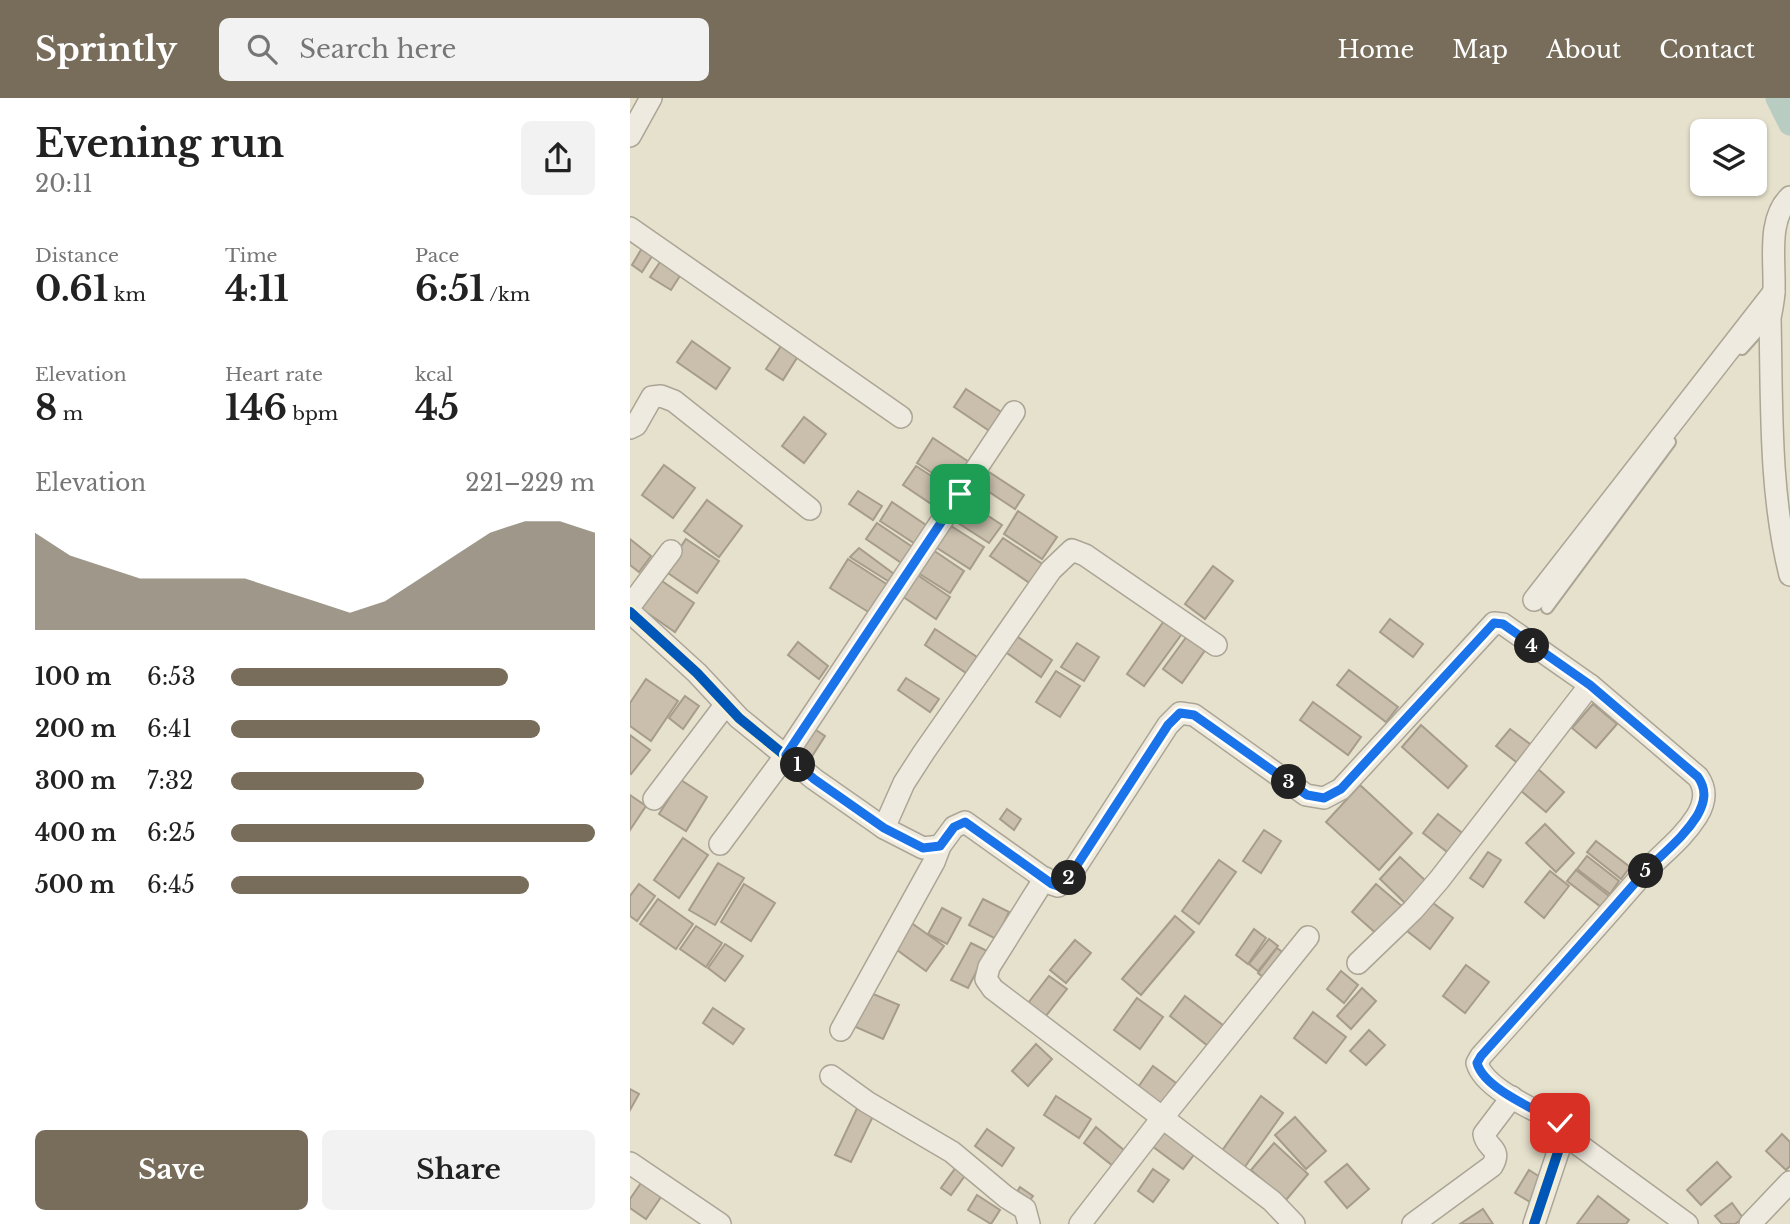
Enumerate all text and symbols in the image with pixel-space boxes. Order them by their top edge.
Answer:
search box [219,18,709,81]
text: Sprintly [35,29,177,70]
icon: search [243,30,281,68]
text: Search here [299,33,456,65]
text: Home [1338,35,1414,64]
text: Map [1452,35,1508,64]
text: About [1546,35,1621,64]
text: Contact [1659,35,1755,64]
map controls [1690,119,1767,196]
button: layers [1690,119,1767,196]
text: Evening run [35,120,284,167]
button: share [521,121,595,195]
text: 20:11 [35,170,93,198]
text: Distance [35,244,119,267]
text: Time [225,244,277,267]
text: Pace [415,244,459,267]
text: 0.61 [35,267,108,310]
text: 4:11 [225,267,289,310]
text: 6:51 [415,267,485,310]
text: km [108,283,146,306]
text: /km [485,283,530,306]
text: Elevation [35,363,127,386]
text: Heart rate [225,363,323,386]
text: kcal [415,363,453,386]
text: 8 [35,386,57,429]
text: 146 [225,386,287,429]
text: 45 [415,386,459,429]
text: m [57,402,83,425]
text: bpm [287,402,338,425]
pin [930,464,990,524]
text: Elevation [35,469,146,497]
text: 221–229 m [465,469,595,497]
icon: arrive [941,475,979,513]
pin: 4 [1514,628,1550,664]
text: 4 [1525,634,1538,657]
text: 100 m [35,663,111,691]
text: 6:53 [147,663,196,691]
text: 200 m [35,715,116,743]
text: 6:41 [147,715,192,743]
pin: 1 [780,748,816,782]
text: 1 [793,753,802,776]
pin: 3 [1272,764,1306,800]
text: 300 m [35,767,116,795]
text: 7:32 [147,767,193,795]
text: 3 [1282,770,1295,793]
text: 400 m [35,819,117,847]
text: 6:25 [147,819,196,847]
pin: 5 [1628,854,1664,888]
text: 5 [1640,859,1651,882]
pin: 2 [1052,860,1087,896]
text: 2 [1062,866,1075,889]
text: 500 m [35,871,115,899]
text: 6:45 [147,871,195,899]
pin [1530,1093,1590,1153]
icon: check [1541,1104,1579,1142]
button: Save [35,1130,308,1210]
button: Share [322,1130,595,1210]

